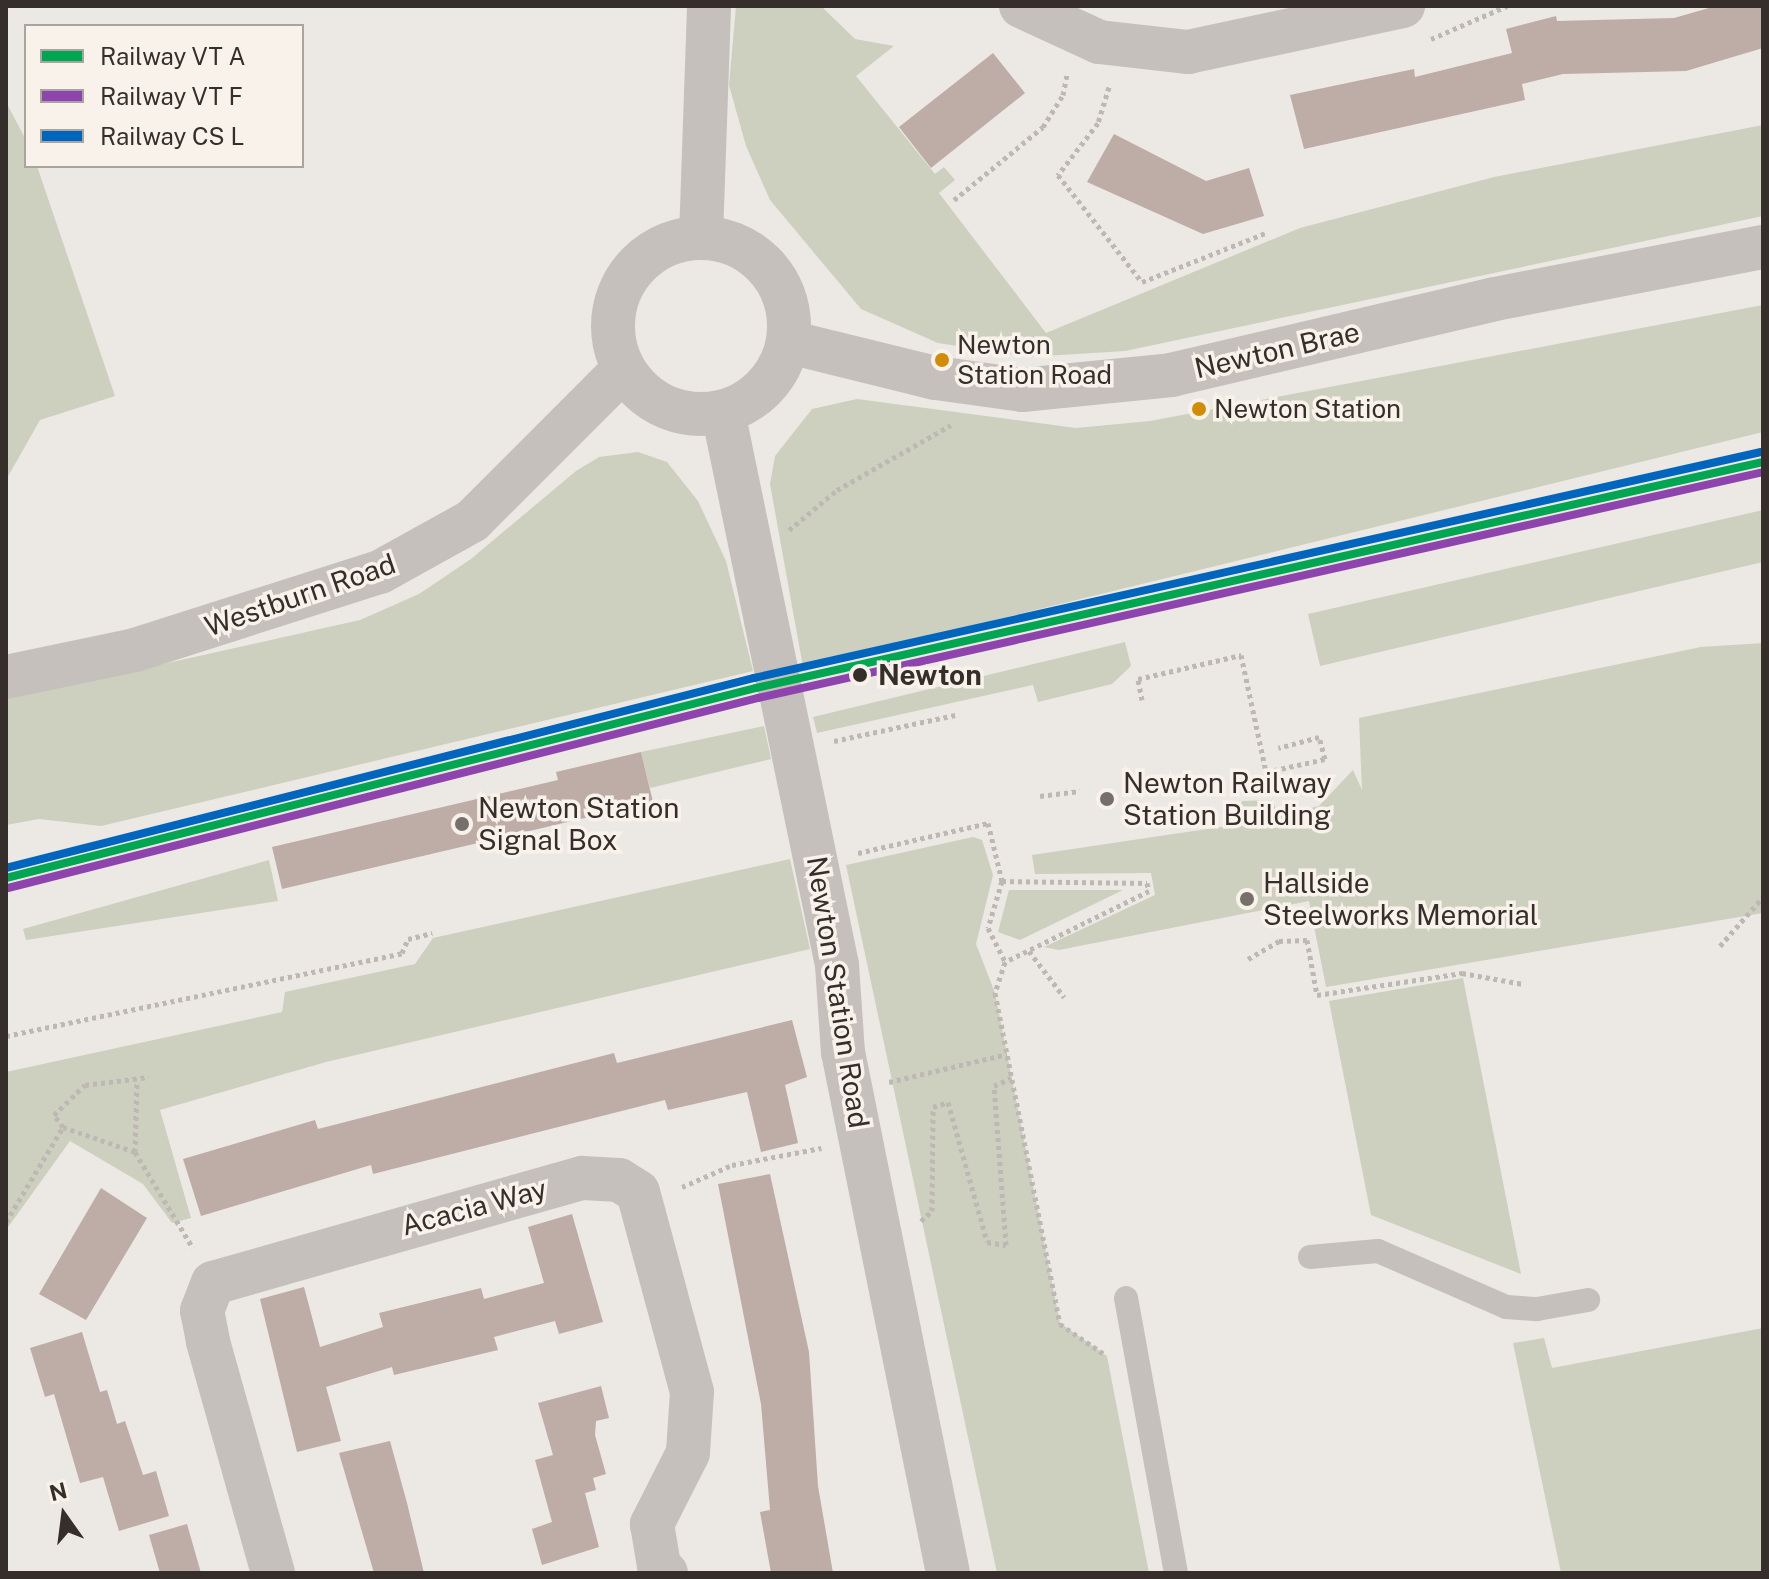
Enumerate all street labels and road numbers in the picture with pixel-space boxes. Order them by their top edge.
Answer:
street label: Newton Brae [1191,315,1363,385]
street label: Westburn Road [200,547,400,643]
street label: Newton Station Road [800,854,876,1130]
street label: Acacia Way [397,1171,551,1243]

